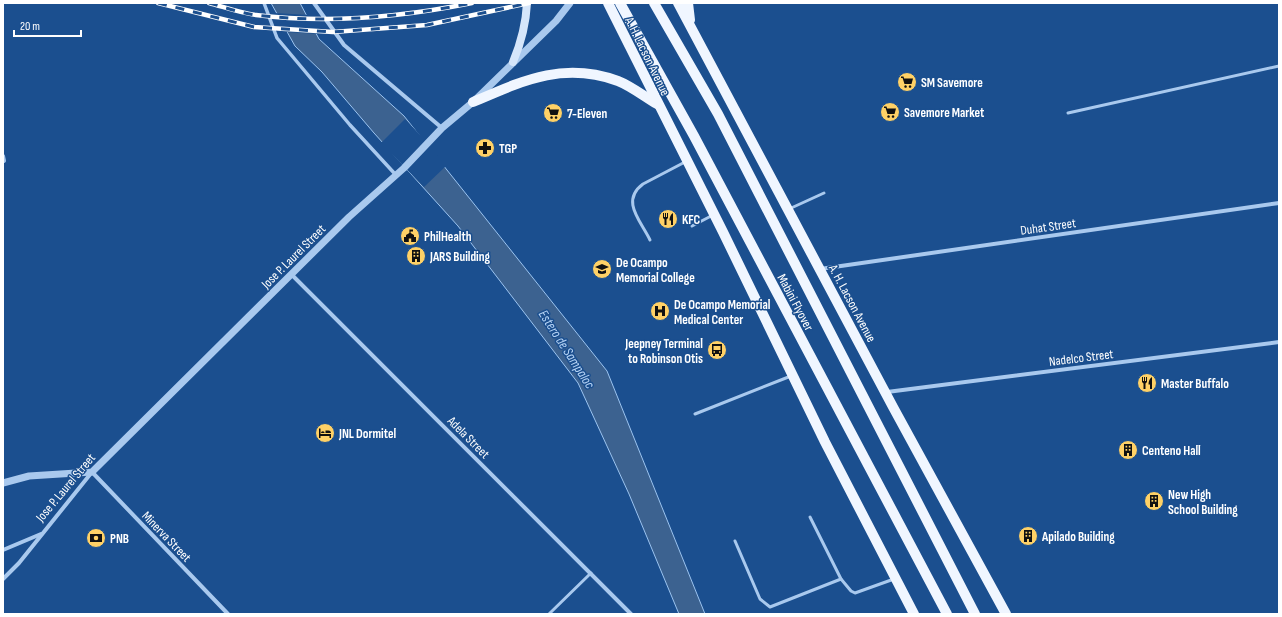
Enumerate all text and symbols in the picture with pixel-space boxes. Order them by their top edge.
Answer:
scale bar [14,12,81,38]
street label: A. H. Lacson Avenue [621,13,673,99]
text: 20 m [20,19,40,34]
supermarket icon: SM Savemore [896,71,918,93]
place label: SM Savemore [921,75,983,91]
supermarket icon: Savemore Market [879,101,901,123]
supermarket icon: 7-Eleven [542,102,564,124]
place label: Savemore Market [904,105,985,121]
place label: 7-Eleven [567,106,608,122]
pharmacy icon: TGP [474,137,496,159]
place label: TGP [499,141,517,157]
restaurant icon: KFC [657,208,679,230]
place label: KFC [682,212,701,228]
street label: Duhat Street [1019,215,1077,239]
street label: Jose P. Laurel Street [258,221,329,293]
public building icon: PhilHealth [399,225,421,247]
place label: PhilHealth [424,229,472,245]
building icon: JARS Building [405,245,427,267]
place label: JARS Building [429,249,491,265]
place label: De Ocampo Memorial College [616,255,695,286]
school or university icon: De Ocampo Memorial College [591,258,613,280]
street label: A. H. Lacson Avenue [824,261,879,345]
street label: Mabini Flyover [773,271,817,334]
place label: De Ocampo Memorial Medical Center [674,297,771,328]
hospital icon: De Ocampo Memorial Medical Center [649,300,671,322]
water label: Estero de Sampaloc [535,307,599,392]
place label: Jeepney Terminal to Robinson Otis [624,336,703,367]
bus stop icon: Jeepney Terminal to Robinson Otis [706,339,728,361]
street label: Nadelco Street [1048,346,1114,370]
restaurant icon: Master Buffalo [1136,372,1158,394]
place label: Master Buffalo [1161,376,1229,392]
street label: Adela Street [443,413,493,462]
hotel icon: JNL Dormitel [314,422,336,444]
place label: JNL Dormitel [338,426,396,442]
building icon: Centeno Hall [1117,439,1139,461]
place label: Centeno Hall [1142,443,1201,459]
street label: Jose P. Laurel Street [32,450,99,526]
place label: New High School Building [1168,487,1238,518]
building icon: New High School Building [1143,490,1165,512]
street label: Minerva Street [138,508,194,565]
building icon: Apilado Building [1017,525,1039,547]
bank icon: PNB [85,527,107,549]
place label: Apilado Building [1041,529,1115,545]
place label: PNB [110,531,129,547]

